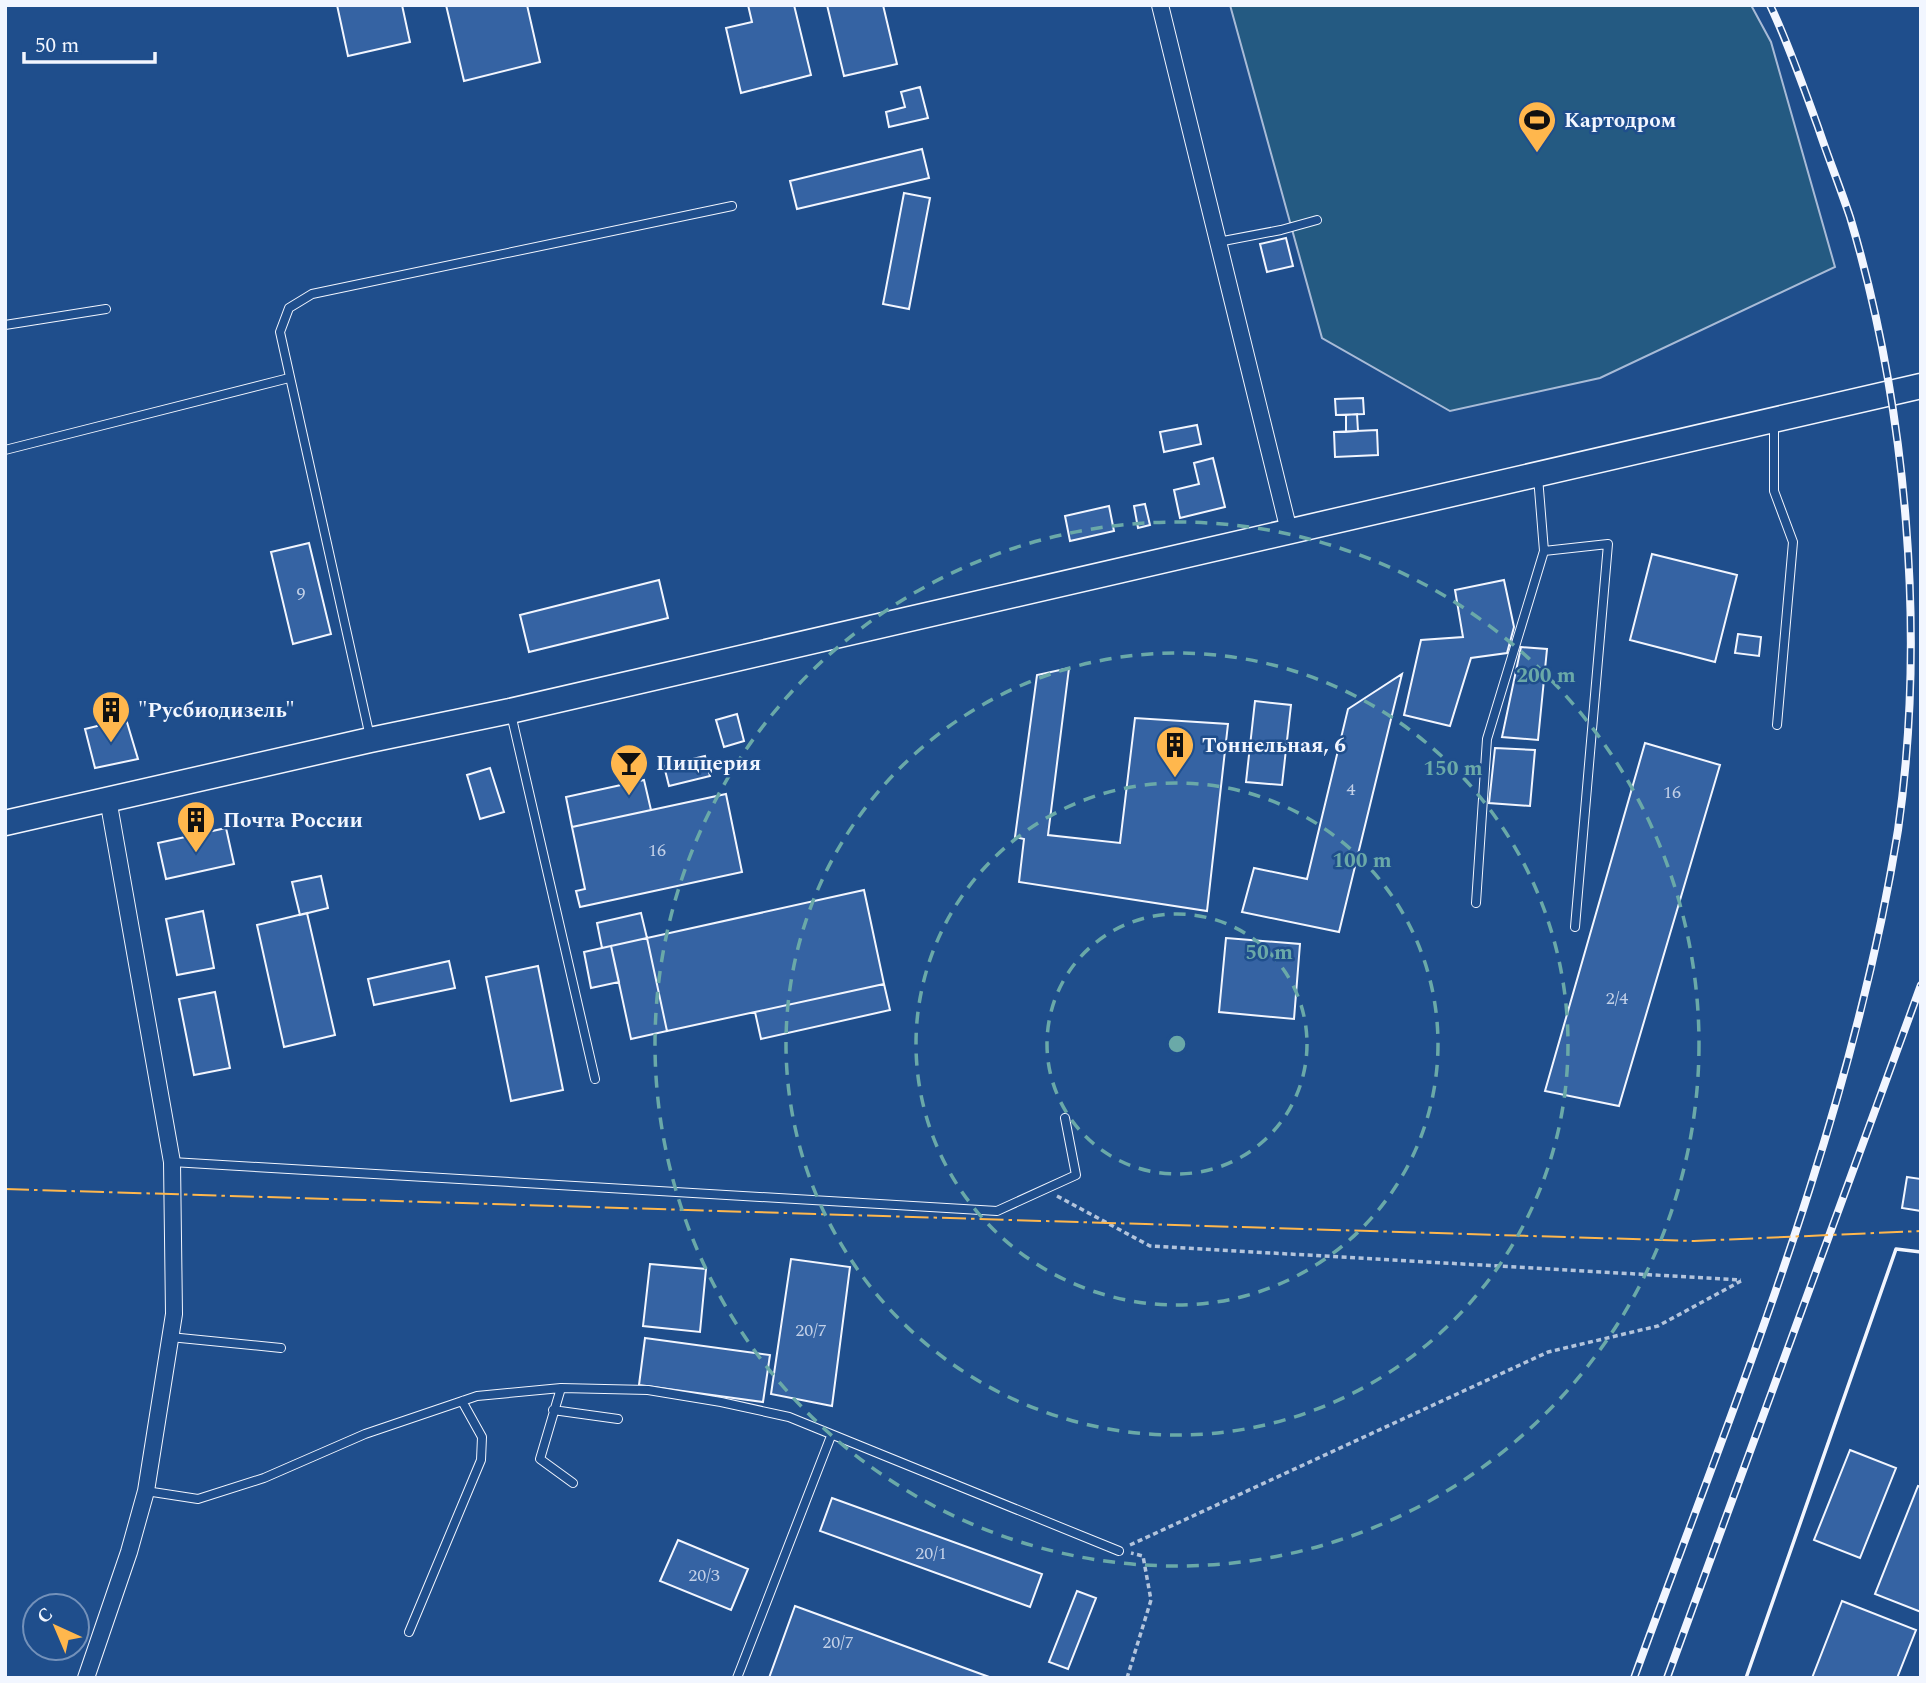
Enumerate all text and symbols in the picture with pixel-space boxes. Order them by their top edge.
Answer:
scale bar [24,21,156,65]
text: 50 m [35,30,79,62]
sports icon: Картодром [1516,99,1558,154]
place label: Картодром [1564,105,1677,137]
house number: 9 [297,580,306,607]
text: 200 m [1516,660,1576,692]
building icon: "Русбиодизель" [90,689,132,744]
place label: "Русбиодизель" [138,695,295,727]
building icon: Тоннельная, 6 [1154,724,1196,779]
place label: Тоннельная, 6 [1202,730,1346,762]
bar icon: Пиццерия [608,742,650,797]
place label: Пиццерия [656,748,761,780]
text: 150 m [1423,753,1483,785]
house number: 4 [1347,776,1356,803]
house number: 16 [1663,779,1681,806]
building icon: Почта России [175,799,217,854]
place label: Почта России [223,805,363,837]
house number: 16 [648,837,666,864]
text: 100 m [1332,845,1392,877]
text: 50 m [1245,937,1293,969]
house number: 2/4 [1606,985,1628,1012]
centre of rings [1165,1032,1189,1056]
house number: 20/7 [795,1317,827,1344]
house number: 20/1 [915,1540,947,1567]
house number: 20/3 [688,1562,720,1589]
north arrow [21,1592,91,1662]
text: С [30,1601,60,1631]
house number: 20/7 [822,1629,854,1656]

